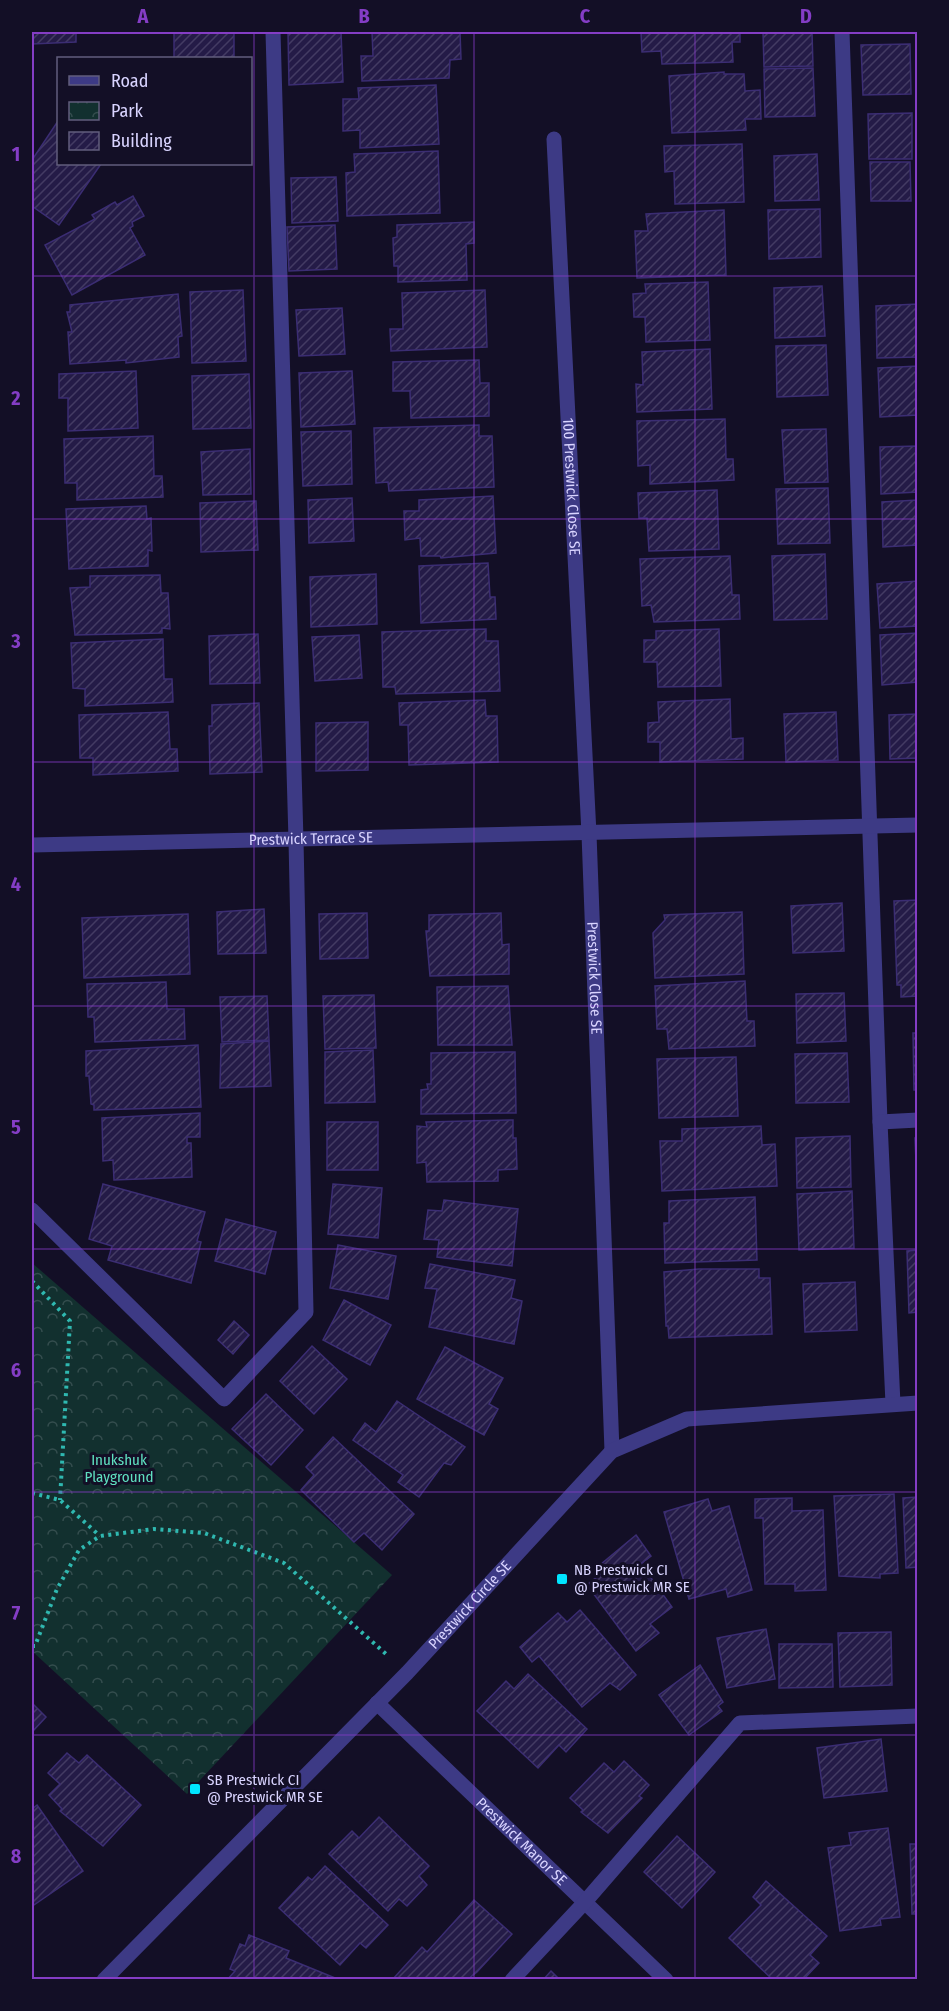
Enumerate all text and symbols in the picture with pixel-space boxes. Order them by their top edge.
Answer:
text: A [137,4,150,28]
text: B [358,4,370,28]
text: C [580,4,591,28]
text: D [800,4,812,28]
legend [57,57,252,165]
text: Road [111,70,148,92]
text: Park [111,100,144,122]
text: Building [111,130,172,152]
text: 1 [12,142,20,166]
text: 2 [10,386,21,410]
street label: 100 Prestwick Close SE [559,417,584,556]
text: 3 [10,629,21,653]
street label: Prestwick Terrace SE [249,828,373,849]
text: 4 [11,872,21,896]
street label: Prestwick Close SE [583,921,605,1035]
text: 5 [11,1115,21,1139]
text: 6 [11,1358,21,1382]
park label: Inukshuk Playground [85,1451,153,1486]
street label: Prestwick Circle SE [425,1557,515,1653]
place label: NB Prestwick CI @ Prestwick MR SE [574,1561,690,1596]
marker: NB Prestwick CI @ Prestwick MR SE [555,1572,569,1586]
text: 7 [12,1601,21,1625]
place label: SB Prestwick CI @ Prestwick MR SE [207,1771,323,1806]
marker: SB Prestwick CI @ Prestwick MR SE [188,1782,202,1796]
street label: Prestwick Manor SE [472,1794,570,1889]
text: 8 [11,1844,22,1868]

